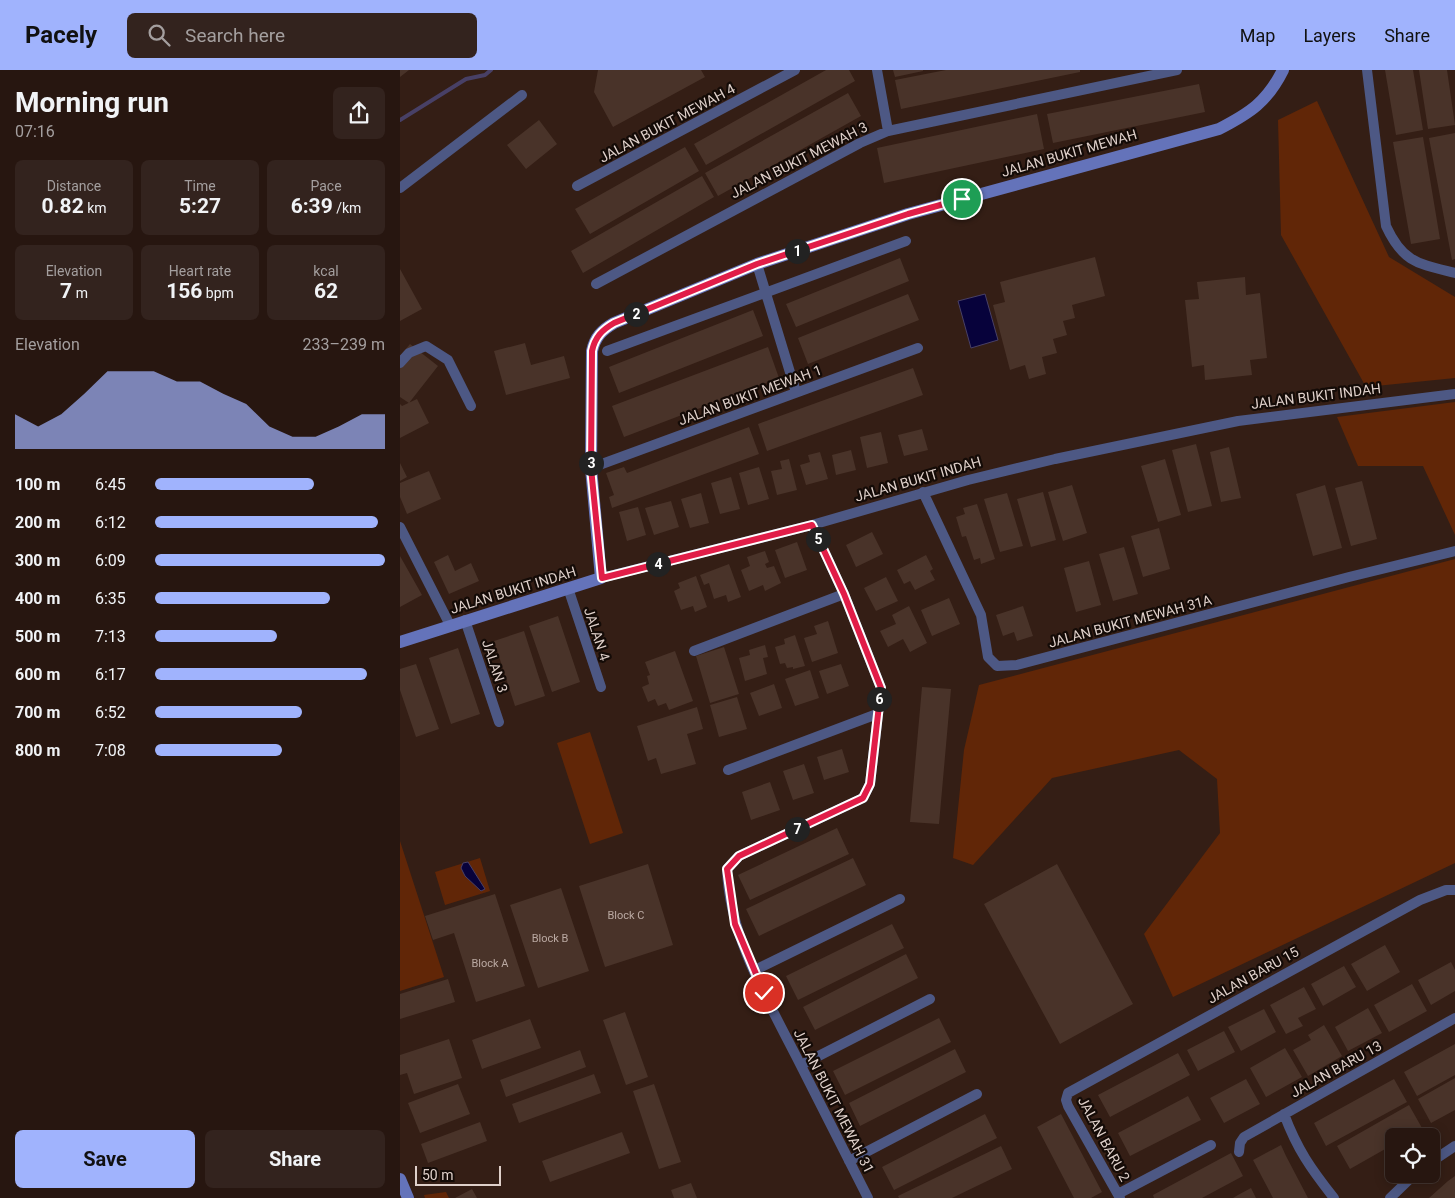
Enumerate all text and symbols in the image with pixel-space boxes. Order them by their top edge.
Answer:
search box [127,13,477,58]
text: Pacely [25,21,97,49]
icon: search [145,21,173,49]
text: Search here [185,24,285,47]
text: Map [1240,25,1275,46]
text: Layers [1303,25,1356,46]
text: Share [1384,25,1430,46]
street label: JALAN BUKIT MEWAH 4 [596,80,738,166]
text: Morning run [15,86,169,119]
button: share [333,87,385,139]
street label: JALAN BUKIT MEWAH 3 [728,118,870,202]
text: 07:16 [15,122,55,141]
street label: JALAN BUKIT MEWAH [999,126,1139,180]
text: Distance [47,178,101,194]
text: Time [184,178,216,194]
text: Pace [310,178,342,194]
pin [941,178,983,220]
icon: arrive [948,185,976,213]
text: 0.82 [41,194,84,218]
text: 5:27 [179,194,221,218]
text: 6:39 [291,194,333,218]
text: km [84,200,107,216]
text: /km [333,200,361,216]
pin: 1 [784,238,810,264]
text: 1 [793,243,802,259]
text: Elevation [46,263,102,279]
text: Heart rate [169,263,231,279]
text: kcal [313,263,339,279]
text: 7 [60,279,72,303]
text: 156 [166,279,202,303]
text: 62 [314,279,338,303]
text: m [72,285,88,301]
text: bpm [202,285,234,301]
pin: 2 [624,302,648,326]
text: 2 [632,306,641,322]
text: Elevation [15,335,80,354]
text: 233–239 m [303,335,385,354]
street label: JALAN BUKIT MEWAH 1 [676,362,824,428]
street label: JALAN BUKIT INDAH [1250,380,1382,412]
pin: 3 [578,450,604,476]
street label: JALAN BUKIT INDAH [853,453,983,505]
text: 3 [587,455,596,471]
text: 100 m [15,475,60,494]
text: 6:45 [95,475,126,494]
text: 200 m [15,513,60,532]
text: 6:12 [95,513,126,532]
pin: 5 [806,526,830,552]
text: 5 [814,531,823,547]
text: 300 m [15,551,60,570]
text: 6:09 [95,551,126,570]
pin: 4 [646,552,670,576]
text: 4 [654,556,663,572]
street label: JALAN BUKIT INDAH [448,563,578,617]
text: 400 m [15,589,60,608]
text: 6:35 [95,589,126,608]
street label: JALAN BUKIT MEWAH 31A [1047,591,1213,651]
street label: JALAN 4 [581,605,613,663]
text: 500 m [15,627,60,646]
text: 7:13 [95,627,126,646]
street label: JALAN 3 [479,637,511,695]
text: 600 m [15,665,60,684]
text: 6:17 [95,665,126,684]
pin: 6 [866,686,892,712]
text: 6 [875,691,884,707]
text: 700 m [15,703,60,722]
text: 6:52 [95,703,126,722]
text: 800 m [15,741,60,760]
text: 7:08 [95,741,126,760]
pin: 7 [784,816,810,842]
text: 7 [793,821,802,837]
house number: Block C [607,909,645,922]
house number: Block B [532,932,569,945]
street label: JALAN BARU 15 [1205,943,1301,1007]
house number: Block A [471,957,509,970]
pin [743,972,785,1014]
icon: check [750,979,778,1007]
street label: JALAN BUKIT MEWAH 31 [791,1026,877,1176]
street label: JALAN BARU 13 [1288,1037,1384,1101]
street label: JALAN BARU 2 [1075,1094,1133,1184]
map controls [1385,1128,1440,1183]
button: locate [1385,1128,1440,1183]
button: Save [15,1130,195,1188]
button: Share [205,1130,385,1188]
scale bar [415,1163,501,1186]
text: 50 m [422,1167,454,1183]

